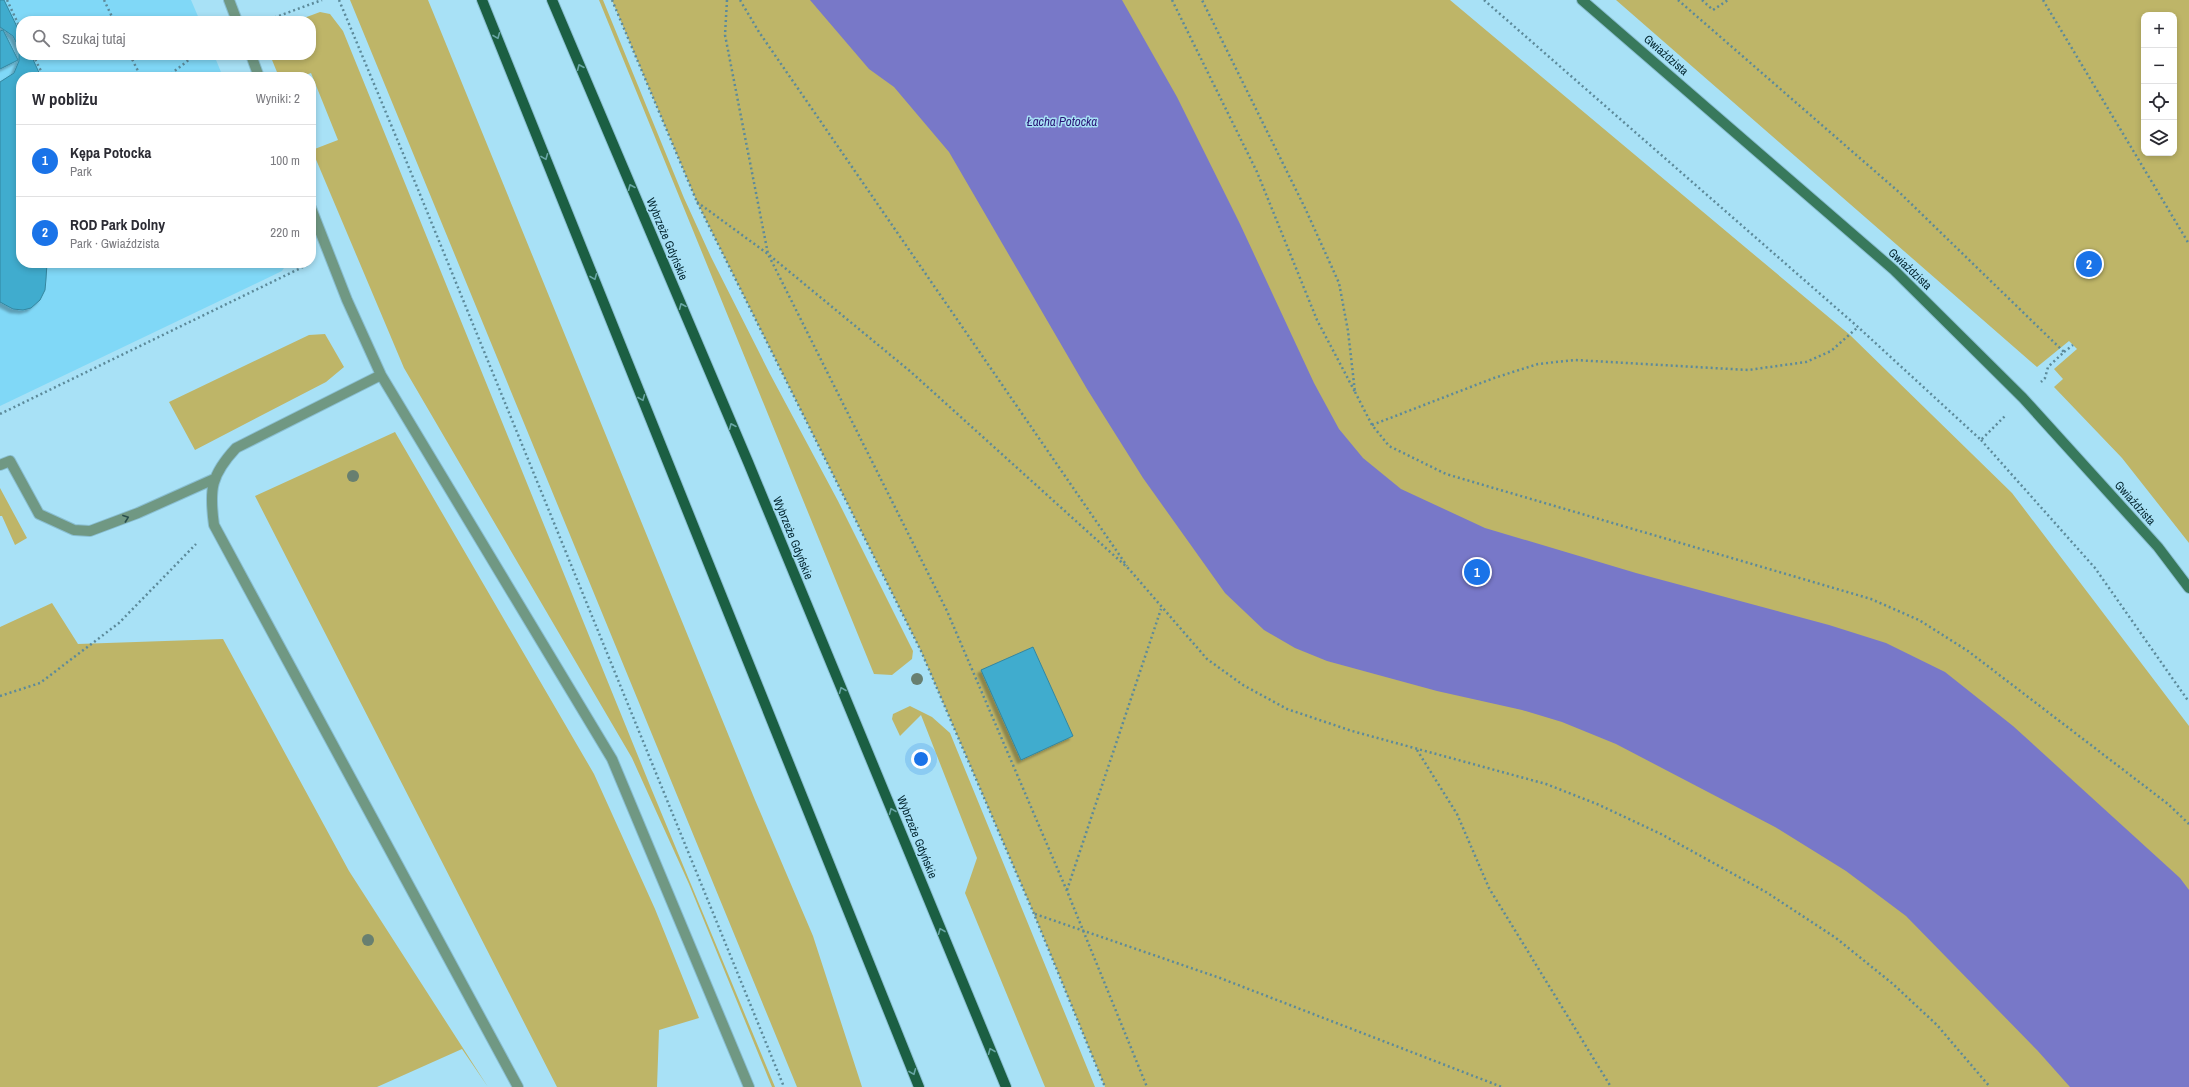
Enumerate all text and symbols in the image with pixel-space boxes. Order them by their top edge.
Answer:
map controls [2141,12,2177,156]
button: + [2141,12,2177,48]
search box [16,16,316,60]
icon: search [30,27,52,49]
text: Szukaj tutaj [62,28,126,49]
street label: Gwiaździsta [1640,31,1692,79]
one-way arrow [492,33,500,40]
button: − [2141,48,2177,84]
one-way arrow [577,63,585,70]
button: locate [2141,84,2177,120]
text: W pobliżu [32,87,98,110]
text: Wyniki: 2 [256,90,300,107]
water label: Łacha Potocka [1026,113,1097,130]
button: layers [2141,120,2177,156]
text: Kępa Potocka [70,142,151,163]
text: 1 [42,152,48,169]
text: 100 m [270,152,300,169]
one-way arrow [541,153,549,160]
text: Park [70,163,92,180]
one-way arrow [628,183,636,191]
street label: Wybrzeże Gdyńskie [642,195,692,283]
text: ROD Park Dolny [70,214,165,235]
text: 2 [42,224,48,241]
text: 220 m [270,224,300,241]
text: Park · Gwiaździsta [70,235,159,252]
street label: Gwiaździsta [1885,245,1936,294]
pin: 2 [2076,249,2102,279]
one-way arrow [589,274,597,281]
one-way arrow [678,303,686,310]
one-way arrow [638,395,646,402]
one-way arrow [729,423,737,430]
street label: Gwiaździsta [2111,478,2159,529]
street label: Wybrzeże Gdyńskie [769,494,817,582]
one-way arrow [123,514,130,522]
pin: 1 [1464,557,1490,587]
one-way arrow [839,687,847,695]
your location [911,749,931,769]
street label: Wybrzeże Gdyńskie [893,793,941,881]
one-way arrow [888,807,896,814]
one-way arrow [938,927,946,934]
one-way arrow [988,1047,996,1055]
one-way arrow [908,1067,916,1075]

